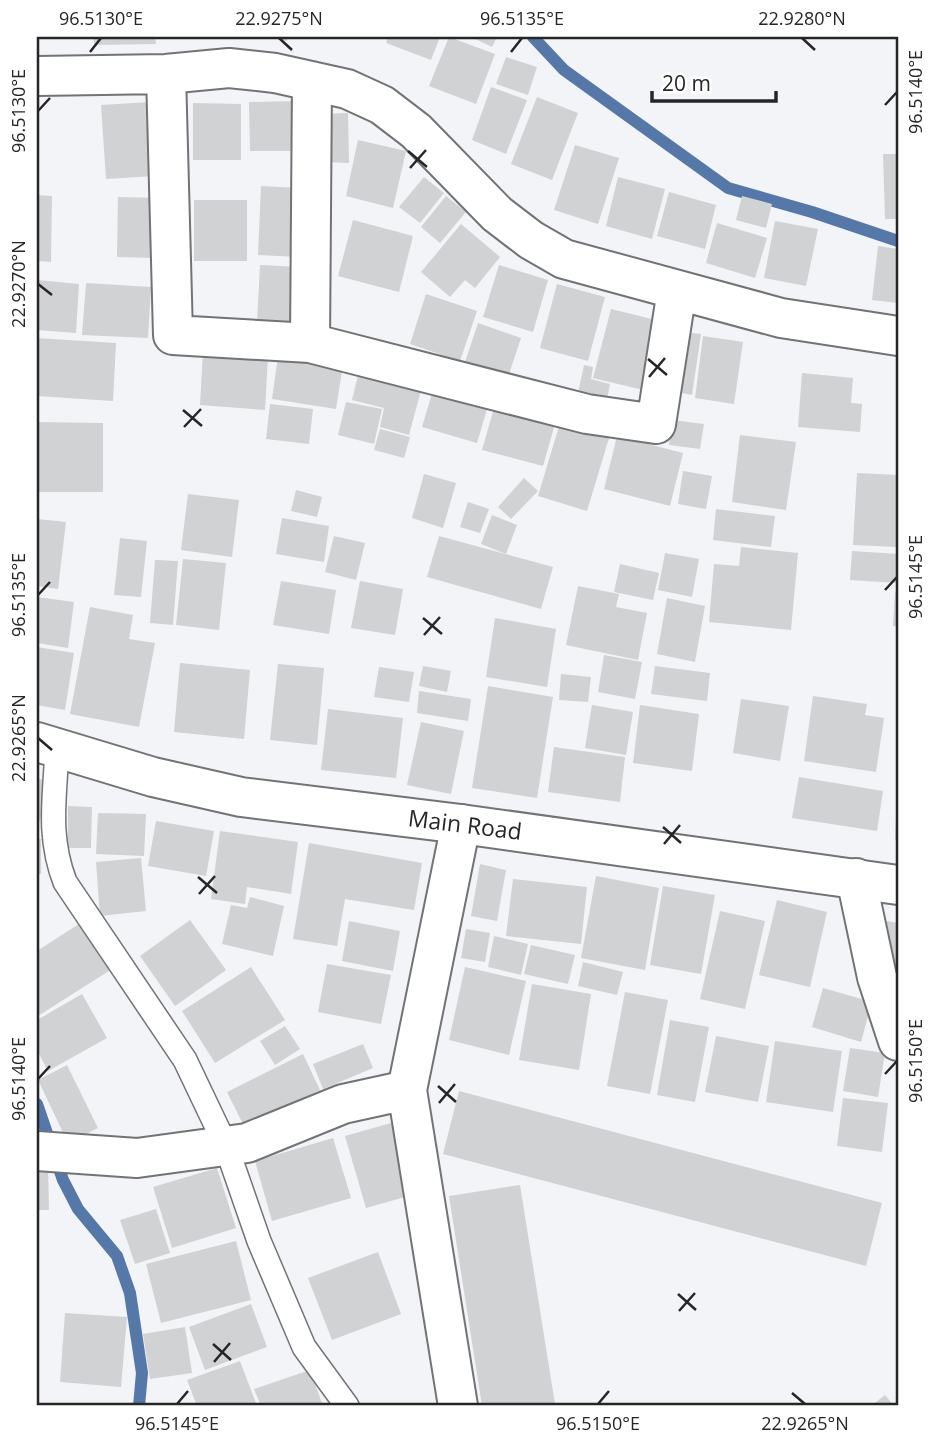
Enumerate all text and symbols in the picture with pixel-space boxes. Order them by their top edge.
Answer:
text: 96.5130°E [59,6,143,30]
text: 22.9275°N [235,6,323,30]
text: 96.5135°E [480,6,564,30]
text: 22.9280°N [758,6,846,30]
text: 96.5140°E [903,50,927,134]
scale bar [652,60,776,104]
text: 96.5130°E [6,69,30,153]
text: 20 m [662,69,711,97]
text: 22.9270°N [6,240,30,328]
text: 96.5145°E [903,535,927,619]
text: 96.5135°E [6,553,30,637]
text: 22.9265°N [6,694,30,782]
street label: Main Road [406,801,524,847]
text: 96.5150°E [903,1019,927,1103]
text: 96.5140°E [6,1037,30,1121]
text: 96.5145°E [135,1411,219,1435]
text: 96.5150°E [556,1411,640,1435]
text: 22.9265°N [761,1411,849,1435]

